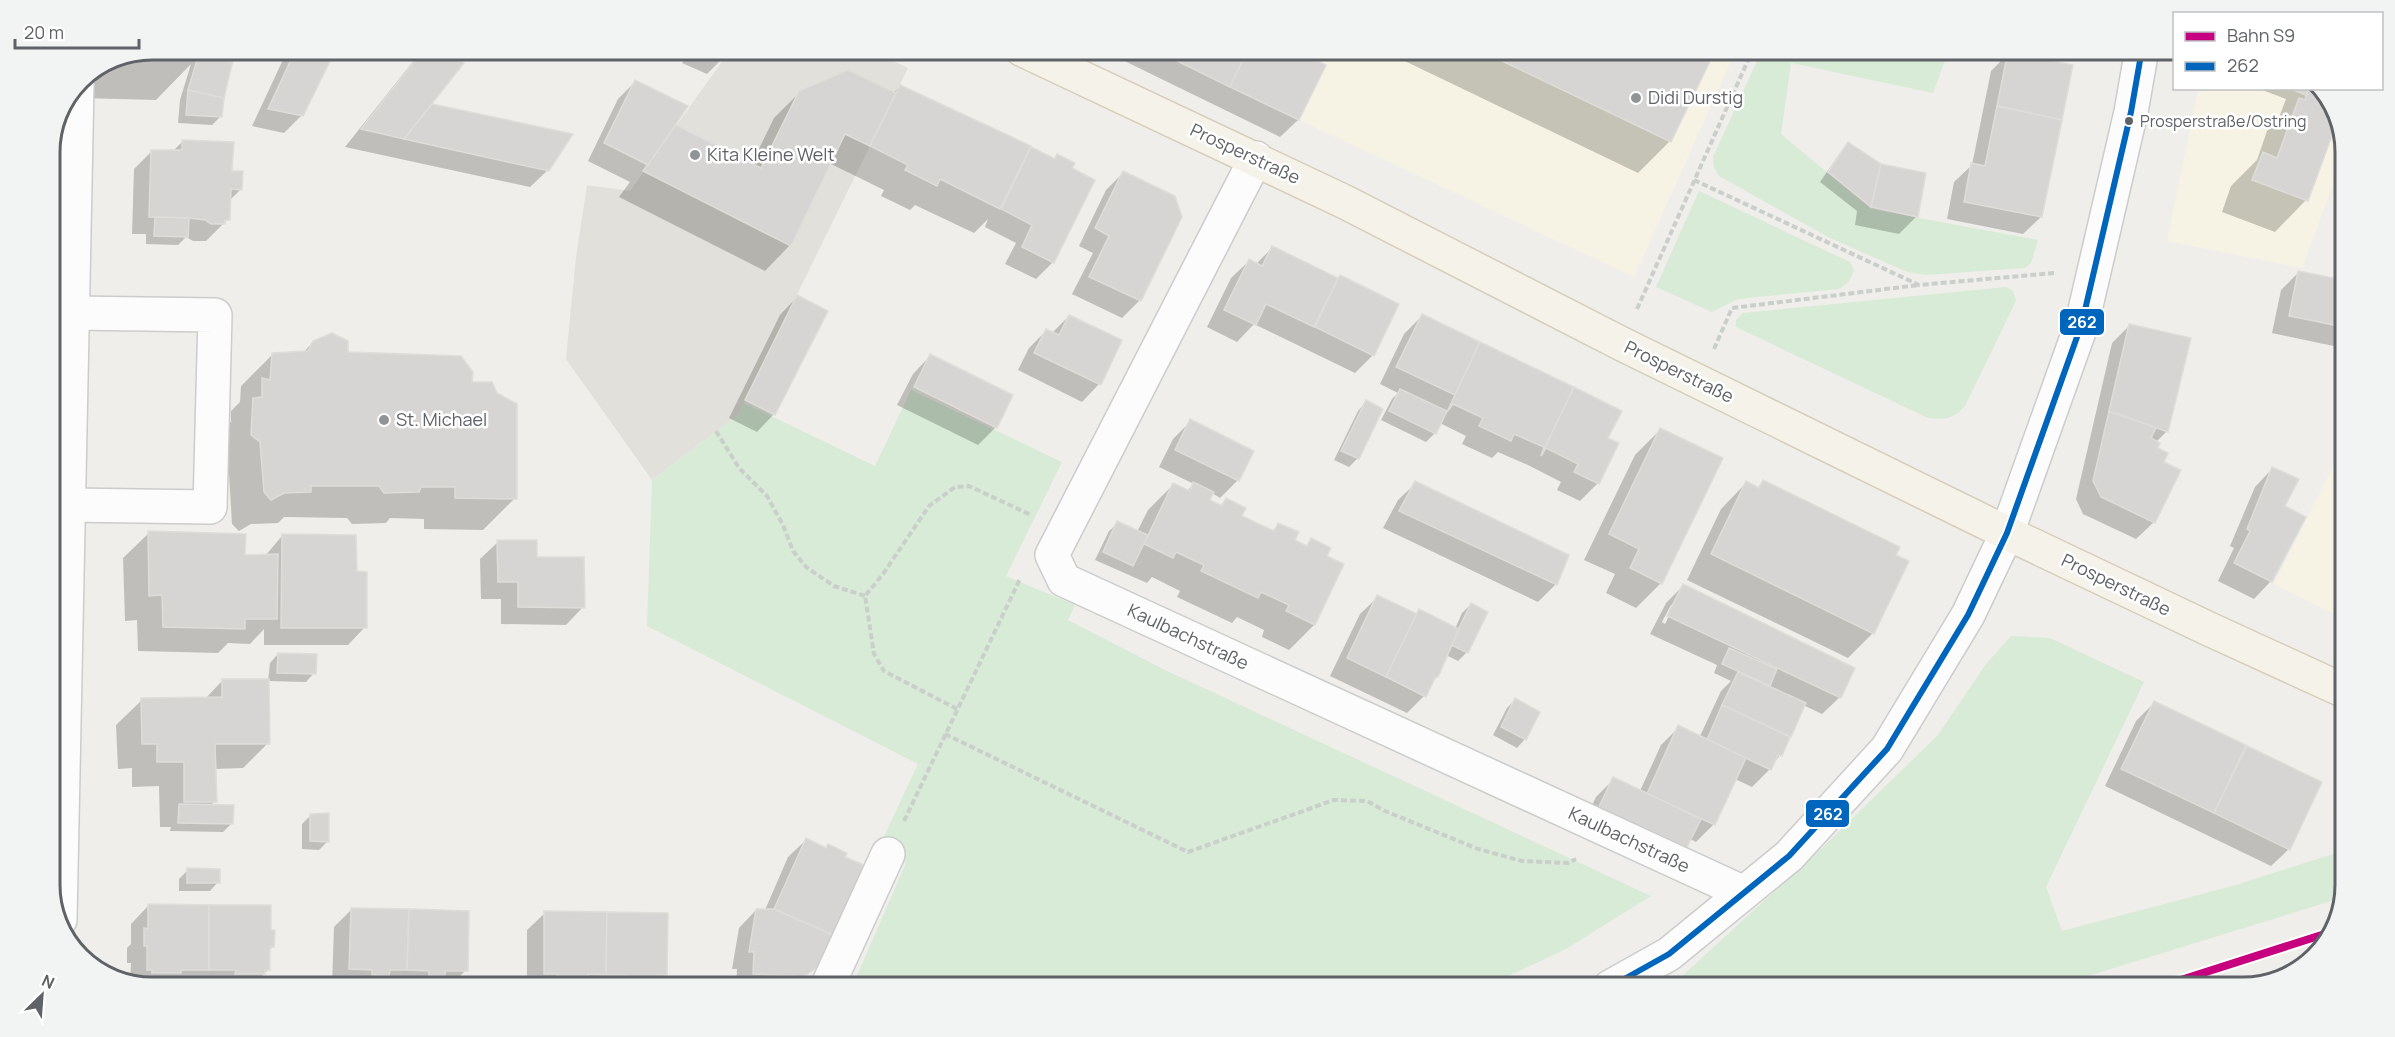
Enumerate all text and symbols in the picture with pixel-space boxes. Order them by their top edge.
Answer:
scale bar [15,12,140,50]
legend [2173,12,2383,90]
text: 20 m [24,20,64,44]
text: Bahn S9 [2227,23,2295,47]
text: 262 [2227,53,2259,77]
place label: Didi Durstig [1648,85,1743,109]
marker: Didi Durstig [1629,91,1643,105]
place label: Prosperstraße/Ostring [2140,110,2306,132]
marker: Prosperstraße/Ostring [2123,115,2135,127]
street label: Prosperstraße [1187,117,1304,189]
place label: Kita Kleine Welt [707,142,835,166]
marker: Kita Kleine Welt [688,148,702,162]
line badge: 262 [2059,308,2105,336]
text: 262 [2068,311,2097,333]
street label: Prosperstraße [1621,334,1738,408]
place label: St. Michael [396,407,487,431]
marker: St. Michael [377,413,391,427]
street label: Prosperstraße [2058,547,2175,621]
street label: Kaulbachstraße [1124,598,1253,675]
line badge: 262 [1805,799,1850,828]
street label: Kaulbachstraße [1565,801,1694,878]
text: 262 [1814,803,1843,825]
north arrow [12,965,72,1025]
text: N [38,969,58,994]

